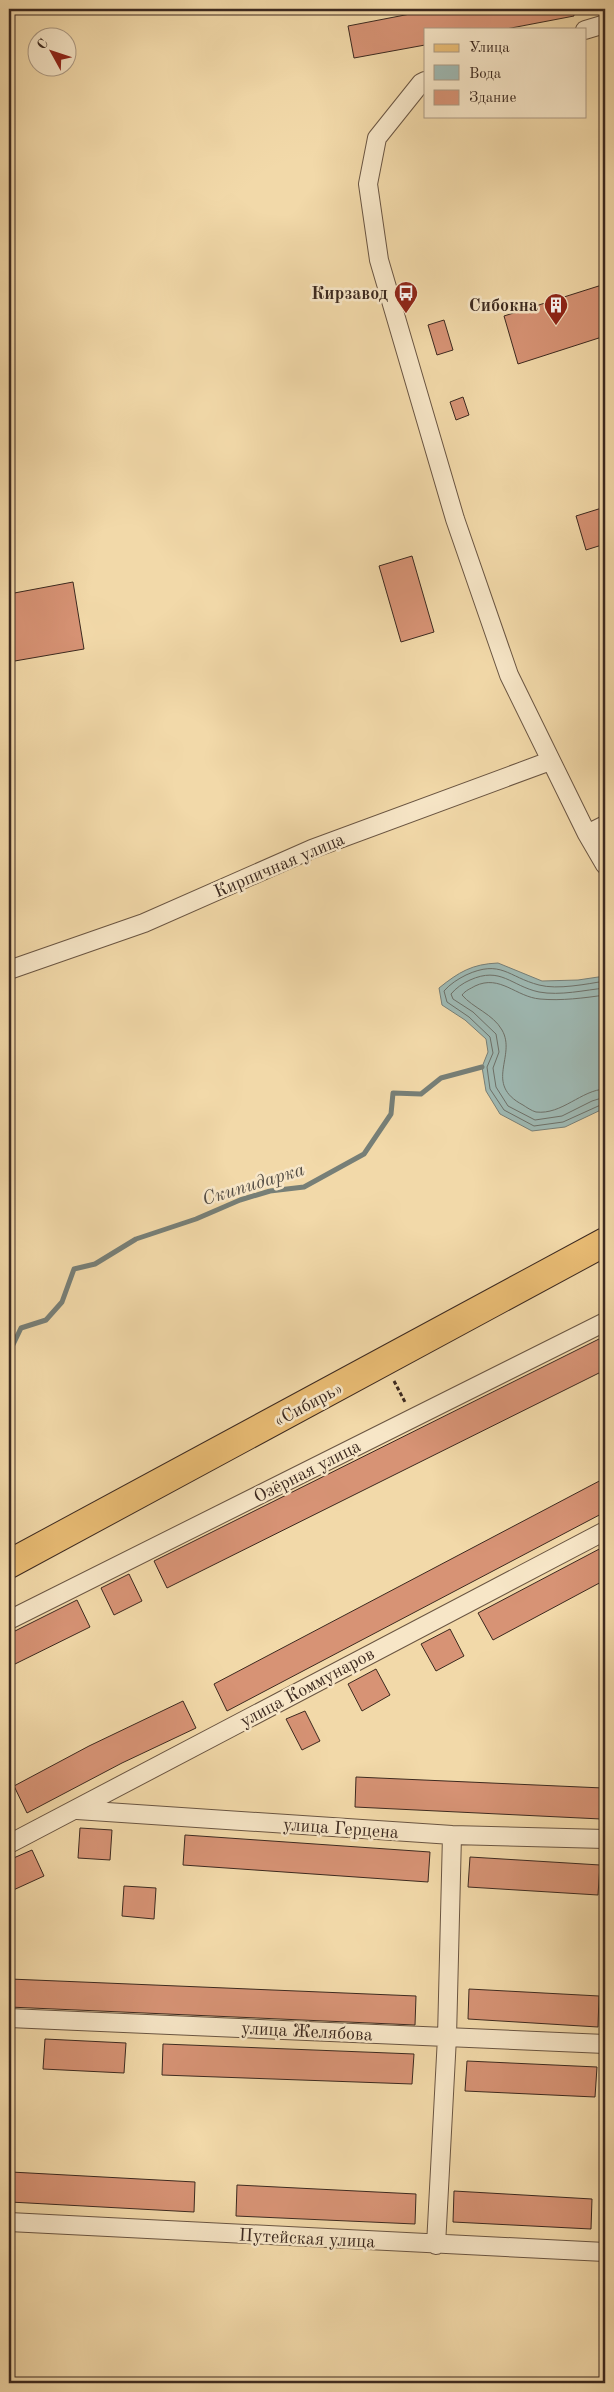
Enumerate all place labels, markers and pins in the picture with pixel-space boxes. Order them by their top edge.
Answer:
bus stop icon: Кирзавод [393,280,419,314]
place label: Кирзавод [311,285,388,303]
building icon: Сибокна [543,292,569,326]
place label: Сибокна [469,297,538,315]

